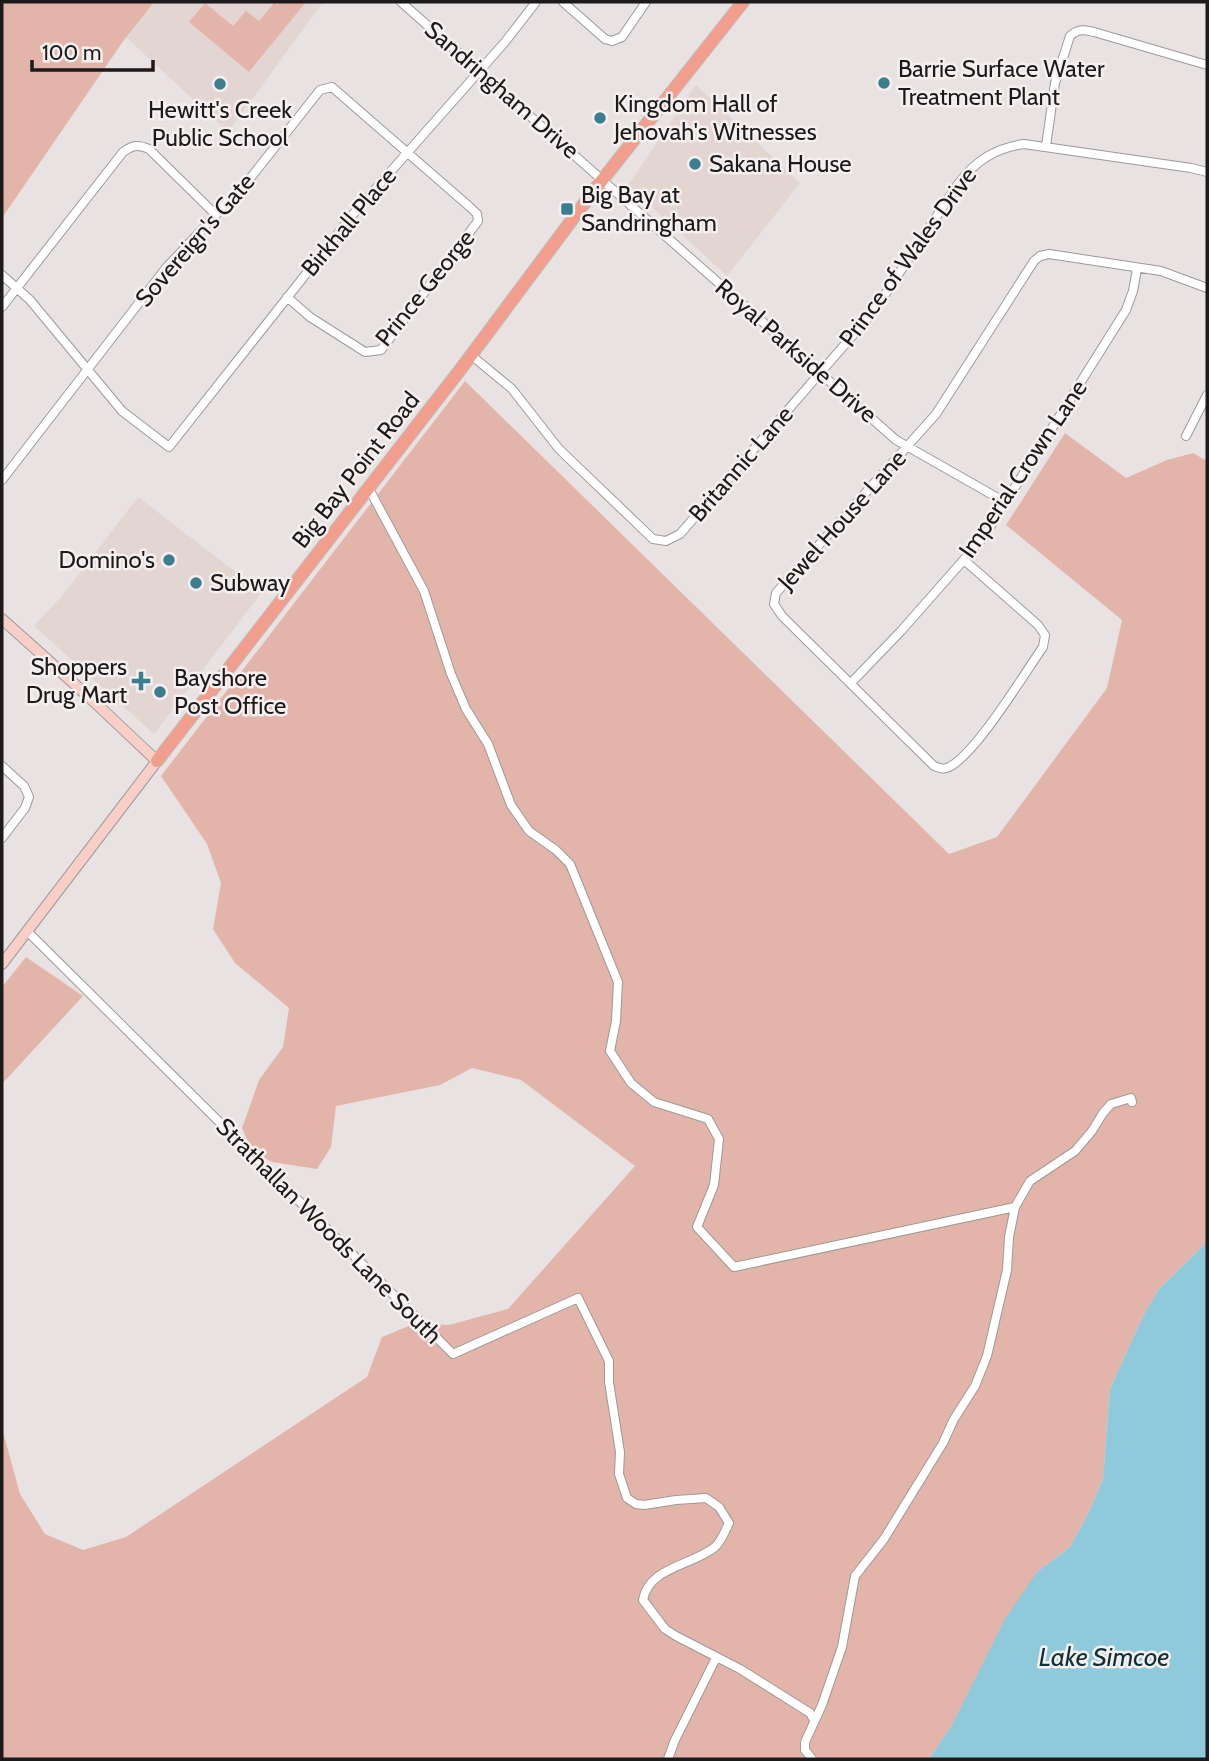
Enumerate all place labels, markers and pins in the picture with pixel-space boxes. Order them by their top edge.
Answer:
place label: Barrie Surface Water Treatment Plant [898,54,1105,111]
marker: Barrie Surface Water Treatment Plant [876,75,892,91]
marker: Hewitt's Creek Public School [212,76,228,92]
place label: Kingdom Hall of Jehovah's Witnesses [613,89,817,146]
place label: Hewitt's Creek Public School [148,95,292,152]
marker: Kingdom Hall of Jehovah's Witnesses [592,110,608,126]
place label: Sakana House [709,149,852,178]
marker: Sakana House [687,156,703,172]
place label: Big Bay at Sandringham [581,180,717,237]
marker: Big Bay at Sandringham [559,201,575,217]
place label: Domino's [58,545,155,574]
marker: Domino's [161,552,177,568]
place label: Subway [210,568,290,597]
marker: Subway [188,575,204,591]
place label: Shoppers Drug Mart [26,652,127,709]
place label: Bayshore Post Office [174,663,286,720]
marker: Shoppers Drug Mart [133,673,149,689]
marker: Bayshore Post Office [152,684,168,700]

